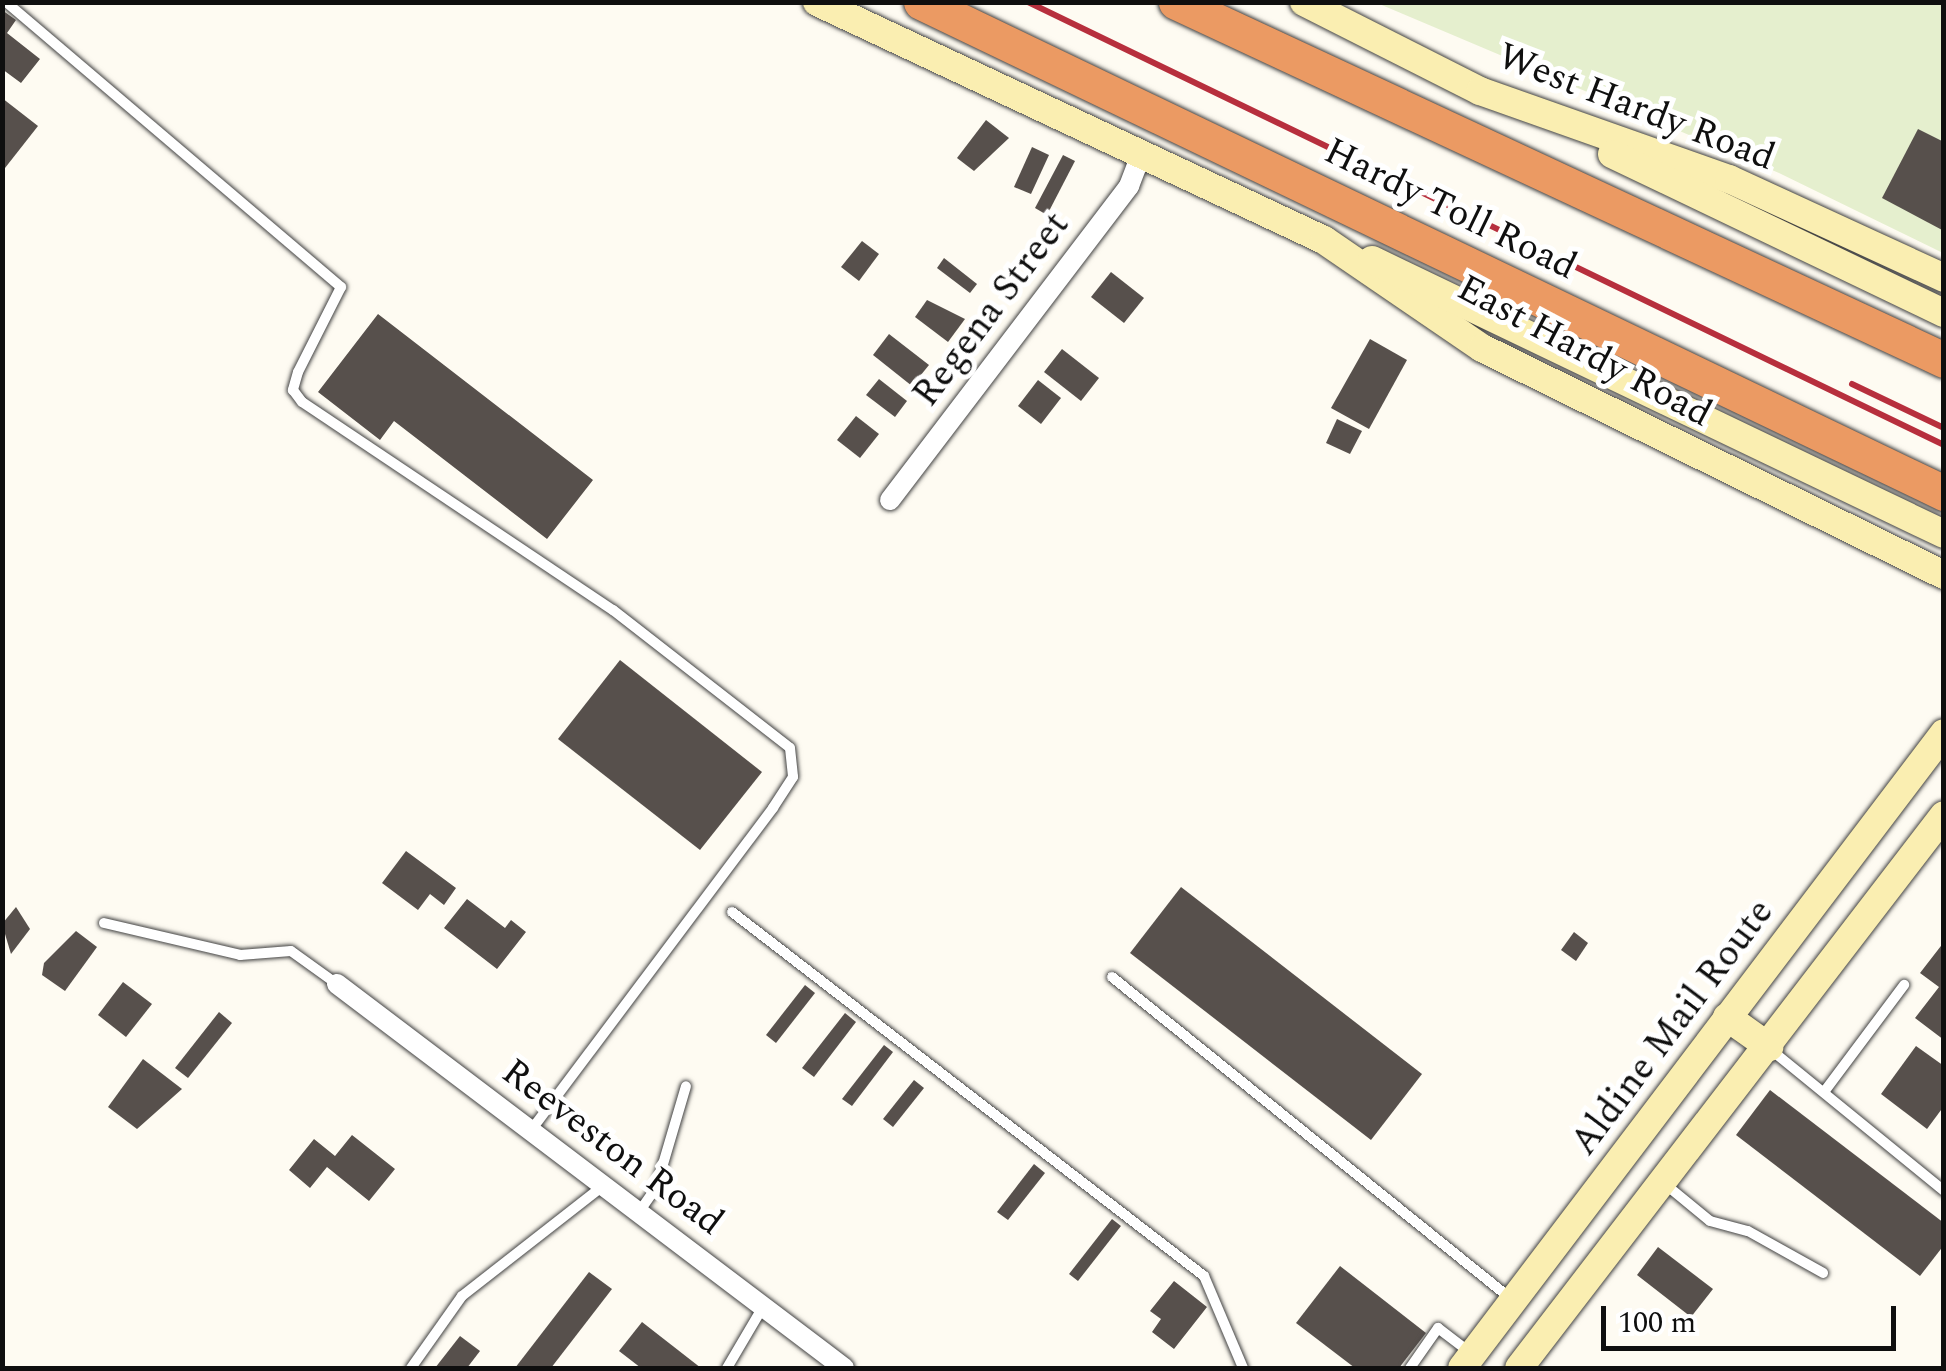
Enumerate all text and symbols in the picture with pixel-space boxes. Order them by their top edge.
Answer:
street label: West Hardy Road [1491,34,1781,182]
street label: Hardy Toll Road [1316,129,1584,291]
street label: Regena Street [904,204,1080,416]
street label: East Hardy Road [1449,266,1719,438]
street label: Aldine Mail Route [1562,891,1784,1165]
street label: Reeveston Road [492,1050,732,1246]
scale bar [1606,1286,1901,1348]
text: 100 m [1618,1300,1696,1346]

